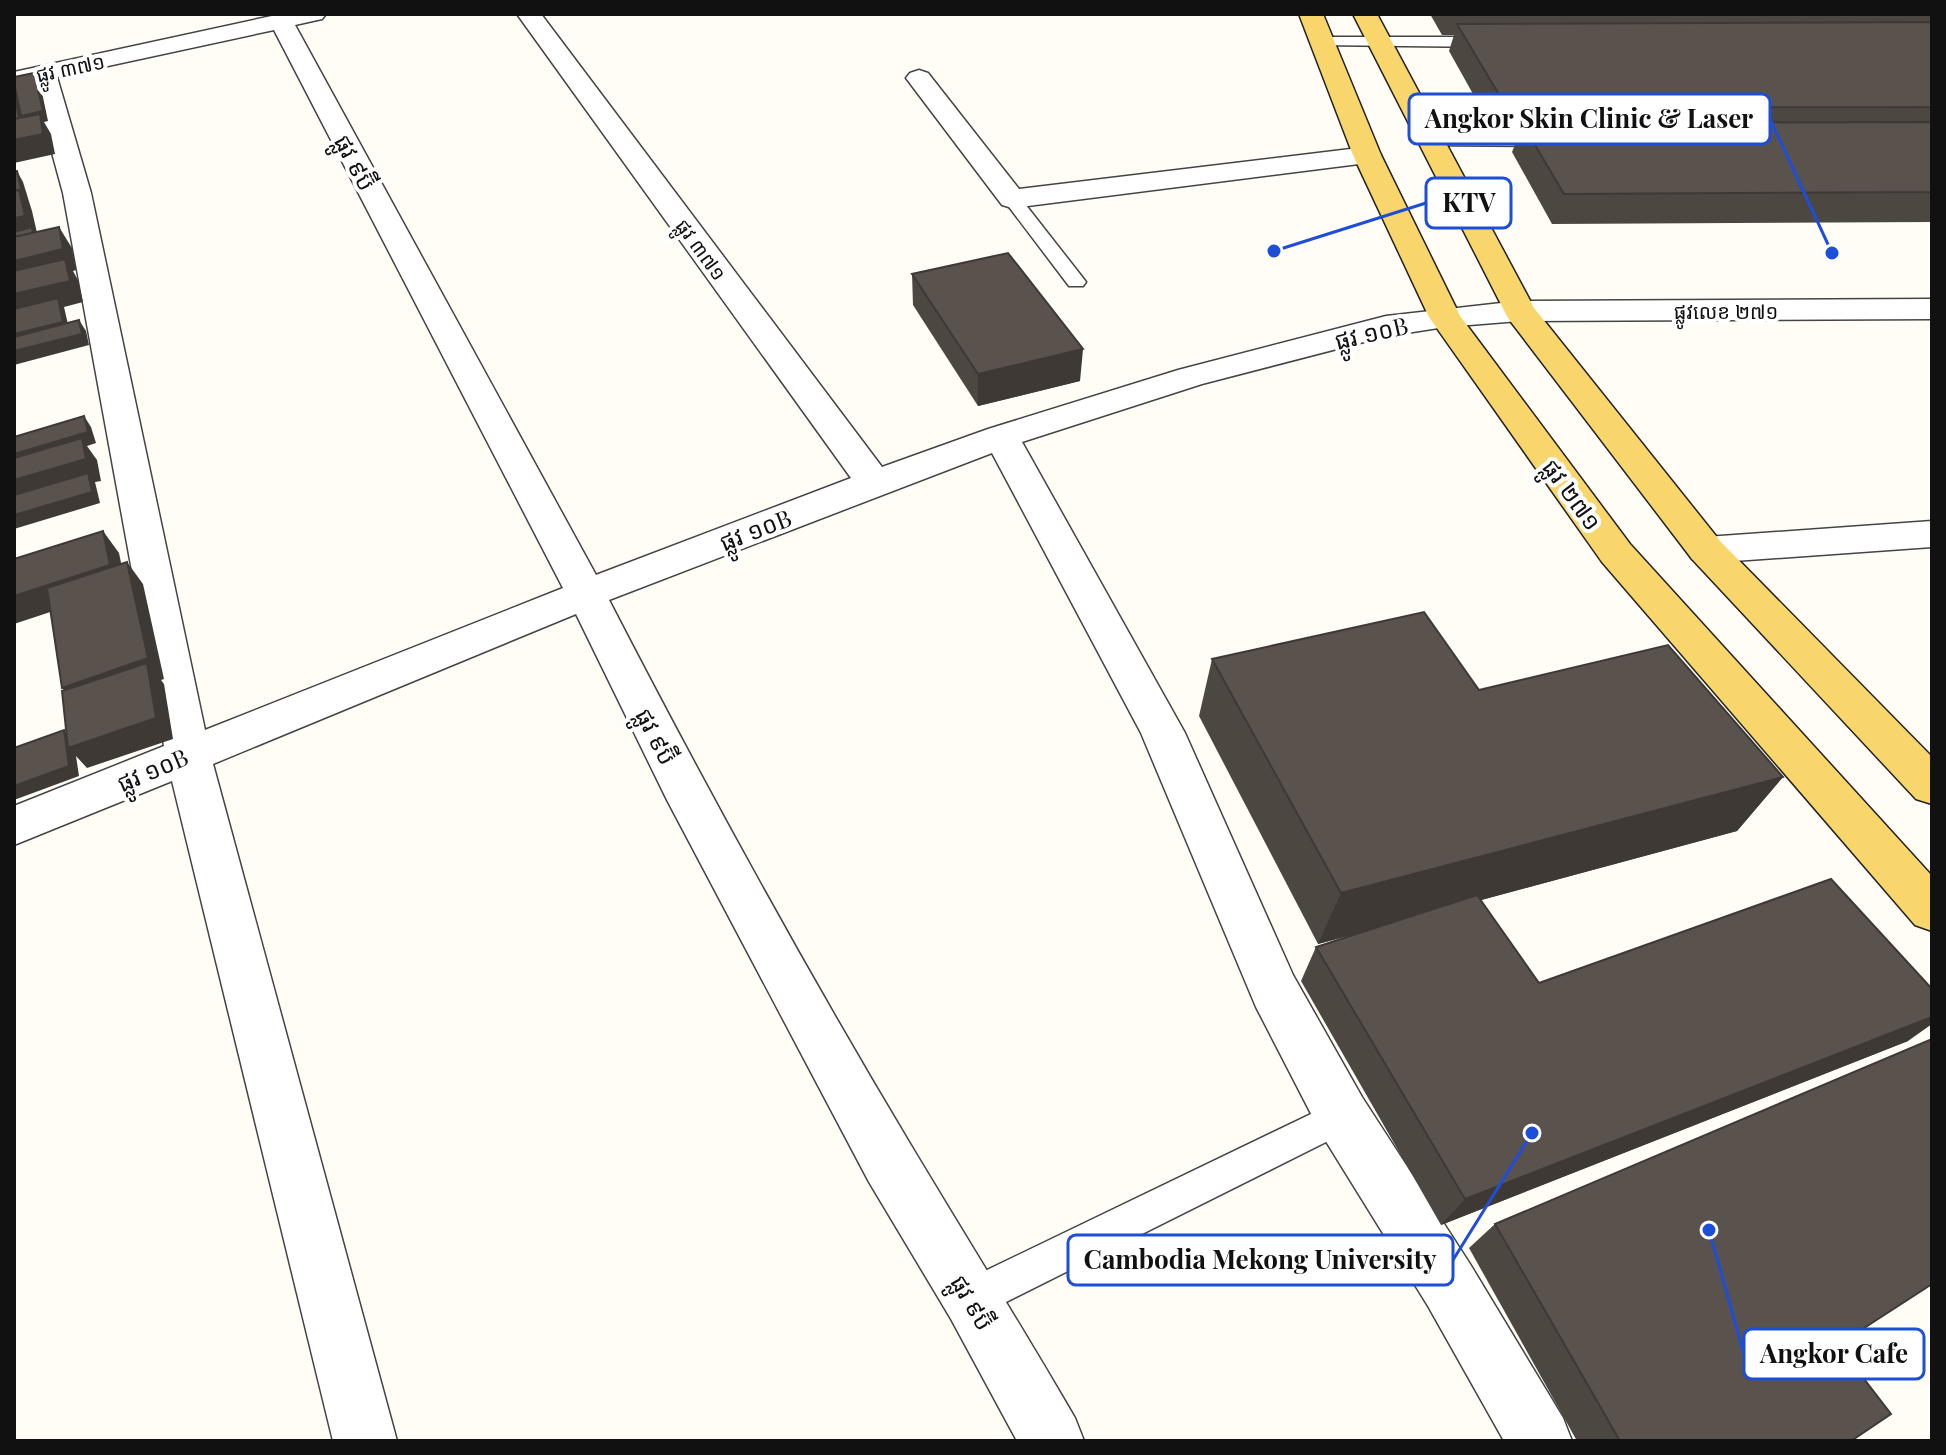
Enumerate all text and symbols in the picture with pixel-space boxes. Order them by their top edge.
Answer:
street label: ផ្លូវ ៣៧១ [33,47,108,94]
callout: Angkor Skin Clinic & Laser [1409,94,1770,144]
text: Angkor Skin Clinic & Laser [1424,100,1753,135]
street label: ផ្លូវ ៩ប៊ី [321,128,384,200]
callout: KTV [1426,178,1511,228]
text: KTV [1442,184,1496,219]
street label: ផ្លូវ ៣៧១ [665,213,733,289]
street label: ផ្លូវលេខ ២៧១ [1674,297,1778,330]
street label: ផ្លូវ ១០B [1331,308,1413,364]
street label: ផ្លូវ ២៧១ [1530,452,1610,541]
street label: ផ្លូវ ១០B [714,501,798,565]
street label: ផ្លូវ ៩ប៊ី [622,702,685,773]
street label: ផ្លូវ ១០B [111,740,196,806]
callout: Cambodia Mekong University [1068,1235,1453,1285]
text: Cambodia Mekong University [1084,1241,1437,1276]
street label: ផ្លូវ ៩ប៊ី [937,1268,1002,1340]
callout: Angkor Cafe [1744,1329,1924,1379]
text: Angkor Cafe [1759,1335,1908,1370]

